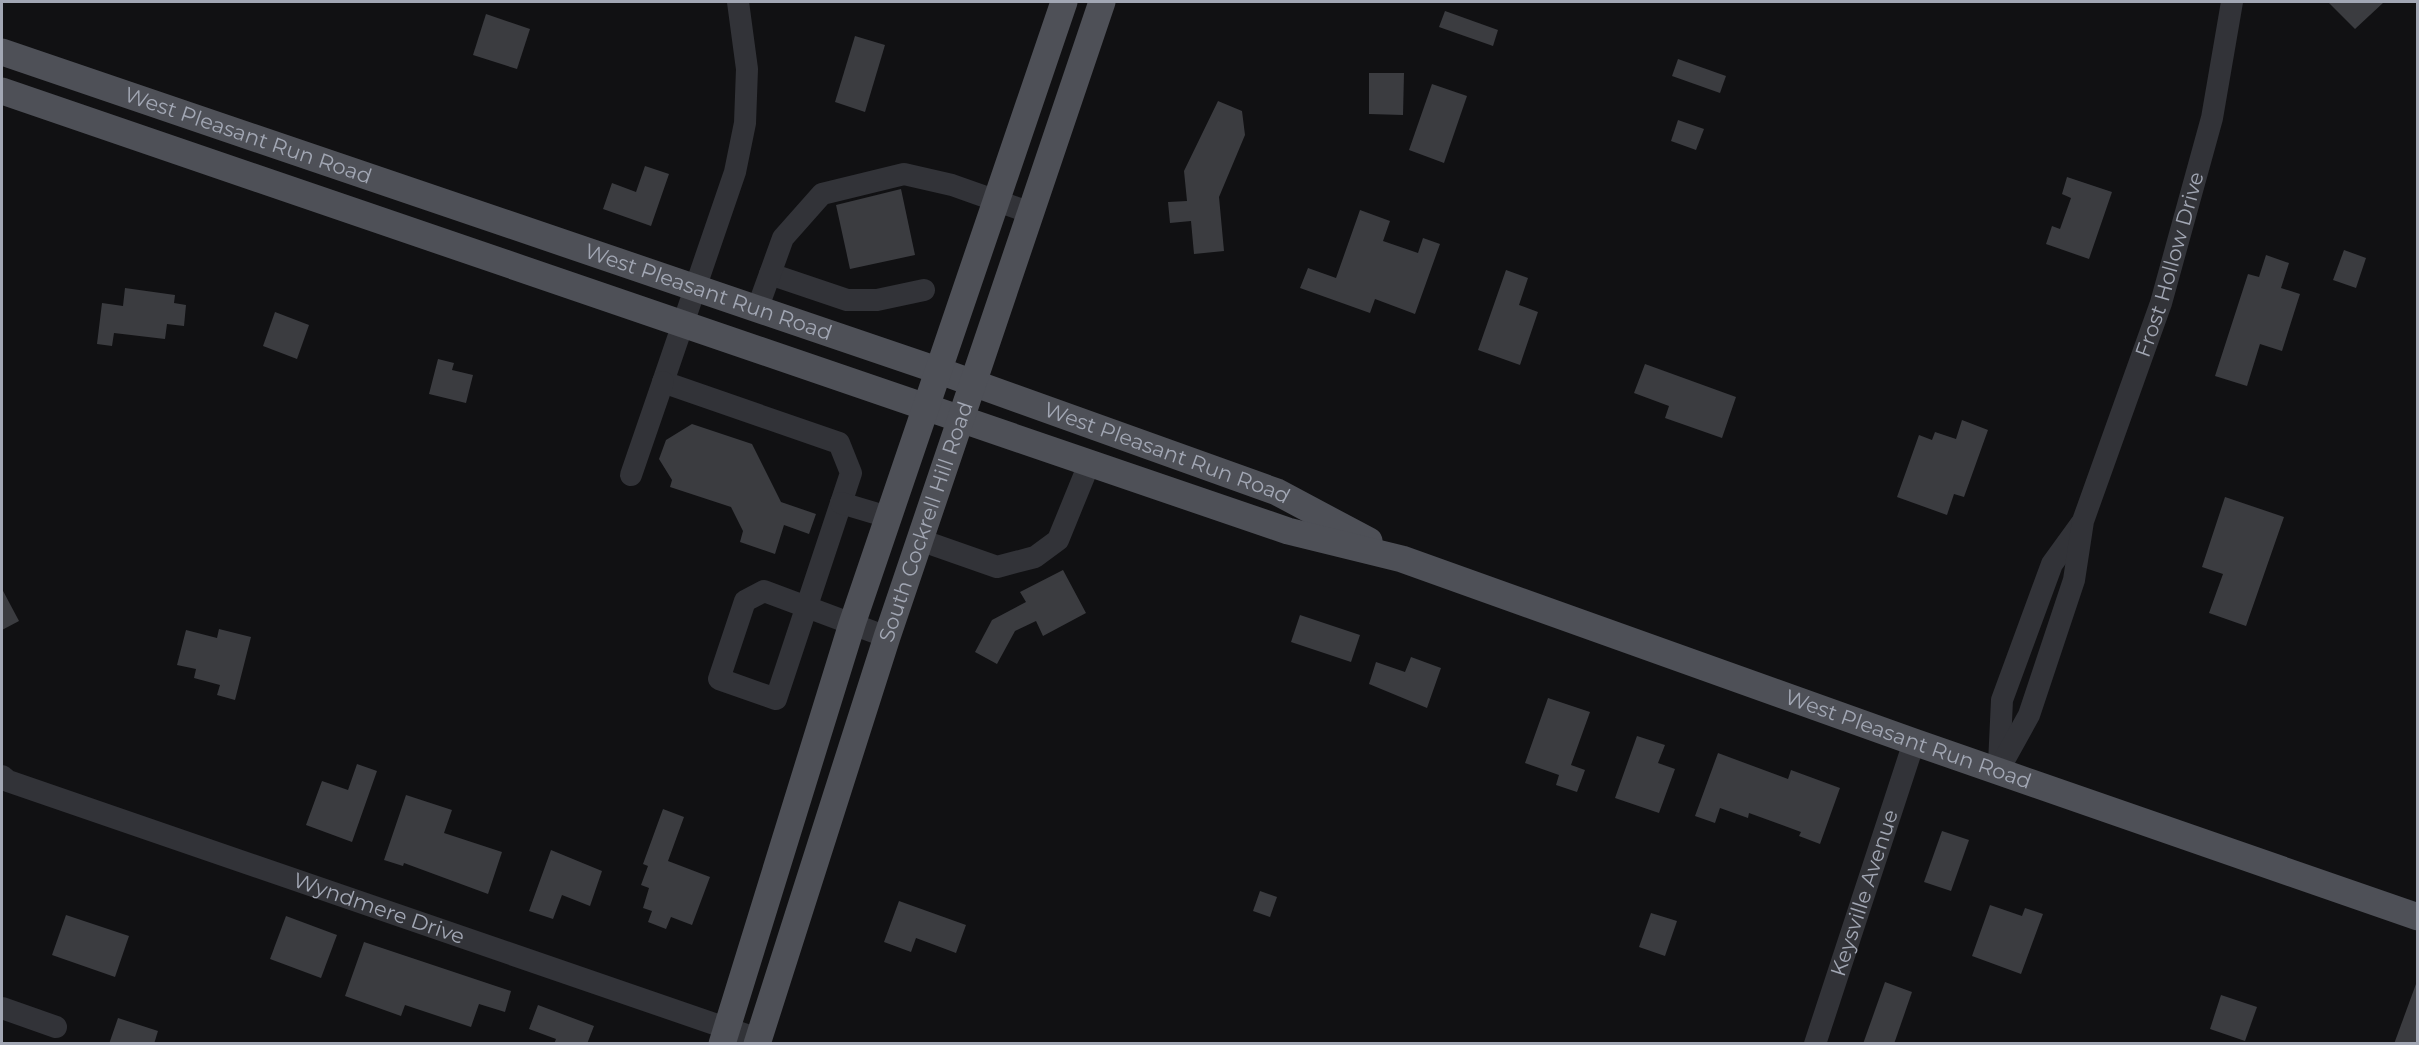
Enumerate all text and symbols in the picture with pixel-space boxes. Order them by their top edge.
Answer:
street label: West Pleasant Run Road [121,82,375,189]
street label: Frost Hollow Drive [2130,169,2209,360]
street label: West Pleasant Run Road [582,238,835,345]
street label: West Pleasant Run Road [1041,396,1295,509]
street label: South Cockrell Hill Road [873,398,978,645]
street label: West Pleasant Run Road [1782,684,2035,794]
street label: Keysville Avenue [1825,806,1903,979]
street label: Wyndmere Drive [290,867,468,949]

